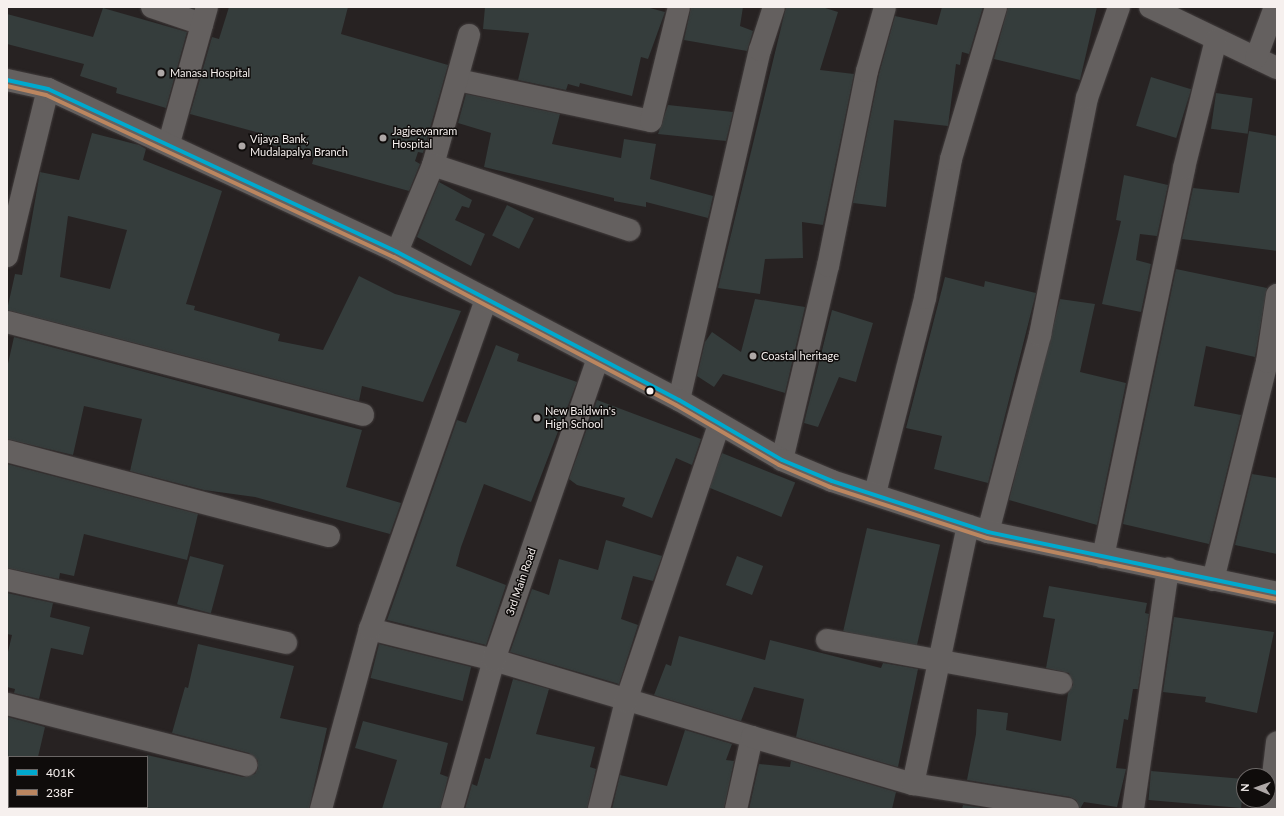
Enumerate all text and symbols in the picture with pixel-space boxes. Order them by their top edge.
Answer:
place label: Manasa Hospital [170,66,250,80]
marker: Manasa Hospital [155,67,167,79]
place label: Jagjeevanram Hospital [392,125,457,151]
marker: Jagjeevanram Hospital [377,132,389,144]
place label: Vijaya Bank, Mudalapalya Branch [250,133,348,159]
marker: Vijaya Bank, Mudalapalya Branch [237,141,247,151]
place label: Coastal heritage [761,349,839,363]
marker: Coastal heritage [748,351,758,361]
unlabelled marker [645,386,655,396]
place label: New Baldwin's High School [545,405,616,431]
marker: New Baldwin's High School [532,413,542,423]
street label: 3rd Main Road [503,546,539,618]
legend [8,756,148,808]
text: 401K [46,765,75,780]
north arrow [1236,768,1276,808]
text: N [1238,783,1251,792]
text: 238F [46,785,74,800]

